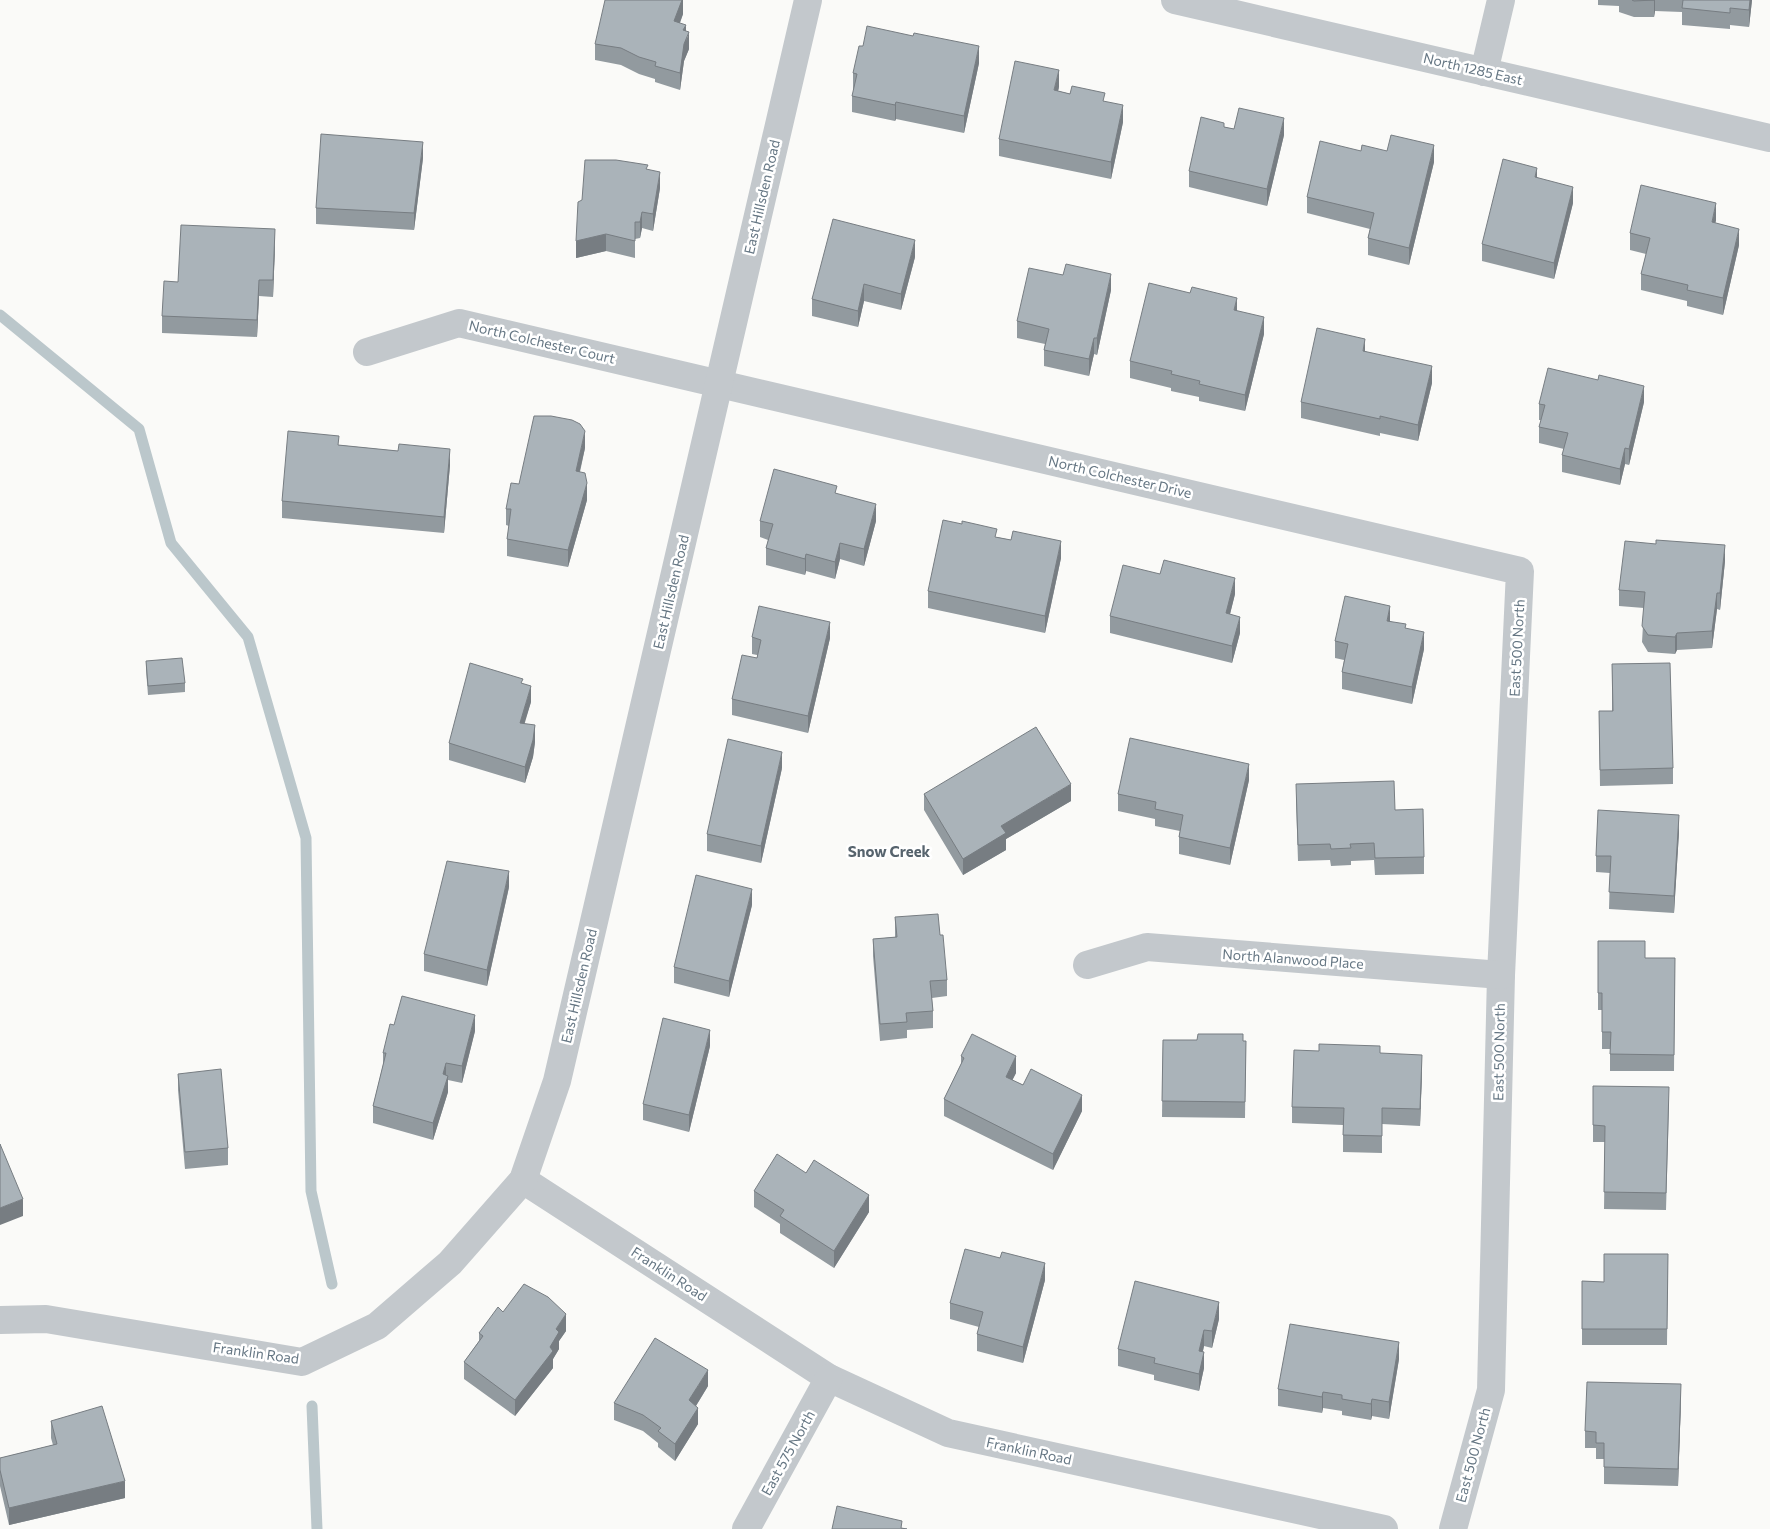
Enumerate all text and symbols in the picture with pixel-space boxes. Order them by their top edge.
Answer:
street label: North 1285 East [1422,49,1525,88]
street label: East Hillsden Road [740,138,783,256]
street label: North Colchester Court [467,316,617,367]
street label: North Colchester Drive [1047,452,1193,501]
street label: East Hillsden Road [649,533,692,651]
street label: East 500 North [1505,599,1528,697]
district label: Snow Creek [848,842,931,860]
street label: East Hillsden Road [557,927,600,1045]
street label: North Alanwood Place [1222,945,1364,972]
street label: East 500 North [1489,1003,1508,1101]
street label: Franklin Road [628,1243,710,1304]
street label: Franklin Road [212,1338,300,1367]
street label: East 500 North [1452,1406,1493,1504]
street label: East 575 North [757,1407,818,1498]
street label: Franklin Road [985,1433,1073,1468]

